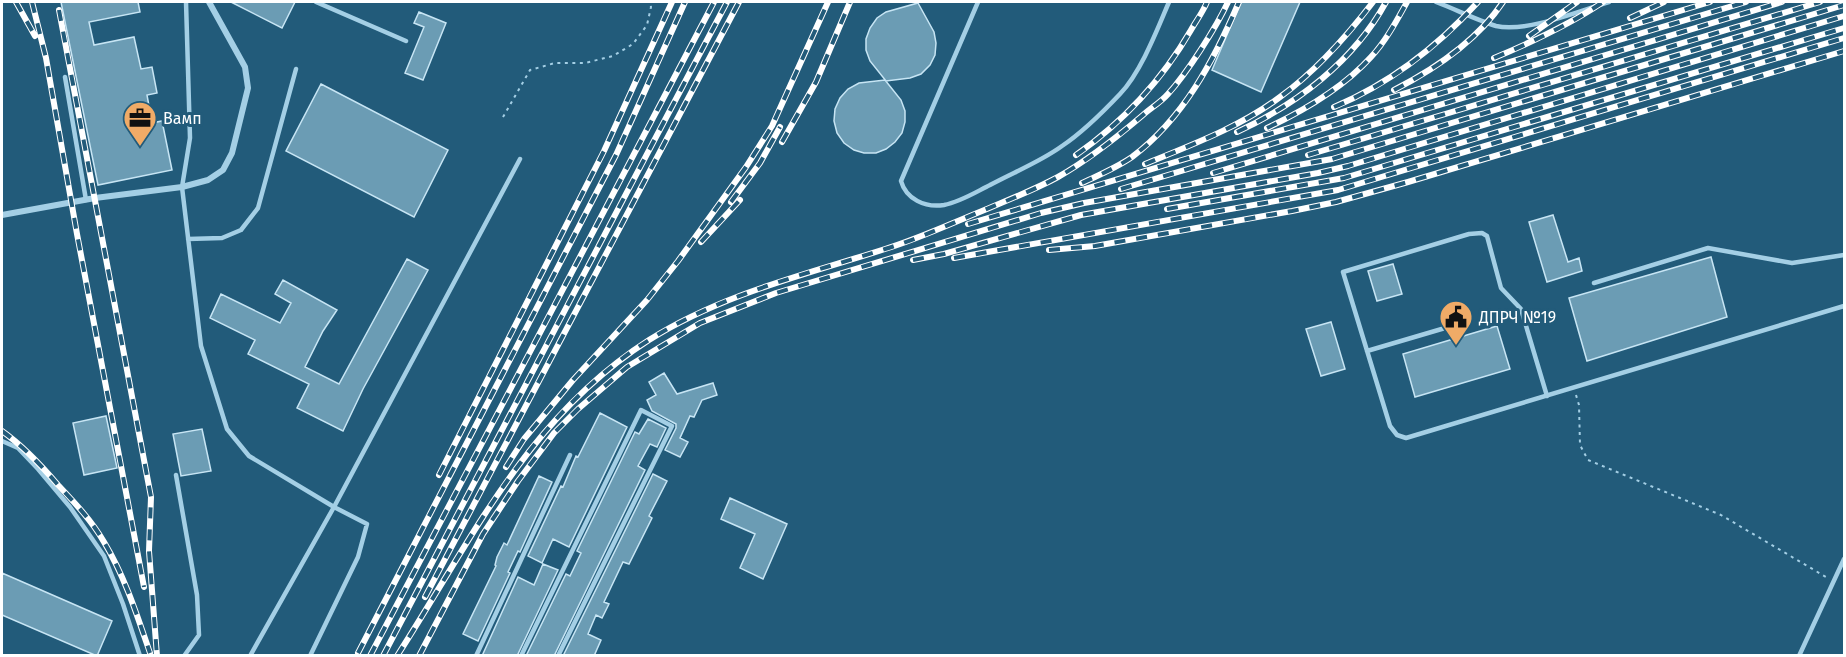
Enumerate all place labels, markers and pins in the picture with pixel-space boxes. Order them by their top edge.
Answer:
office icon: Вамп [122,100,158,147]
place label: Вамп [163,109,202,128]
public building icon: ДПРЧ №19 [1438,299,1474,346]
place label: ДПРЧ №19 [1478,308,1556,327]

